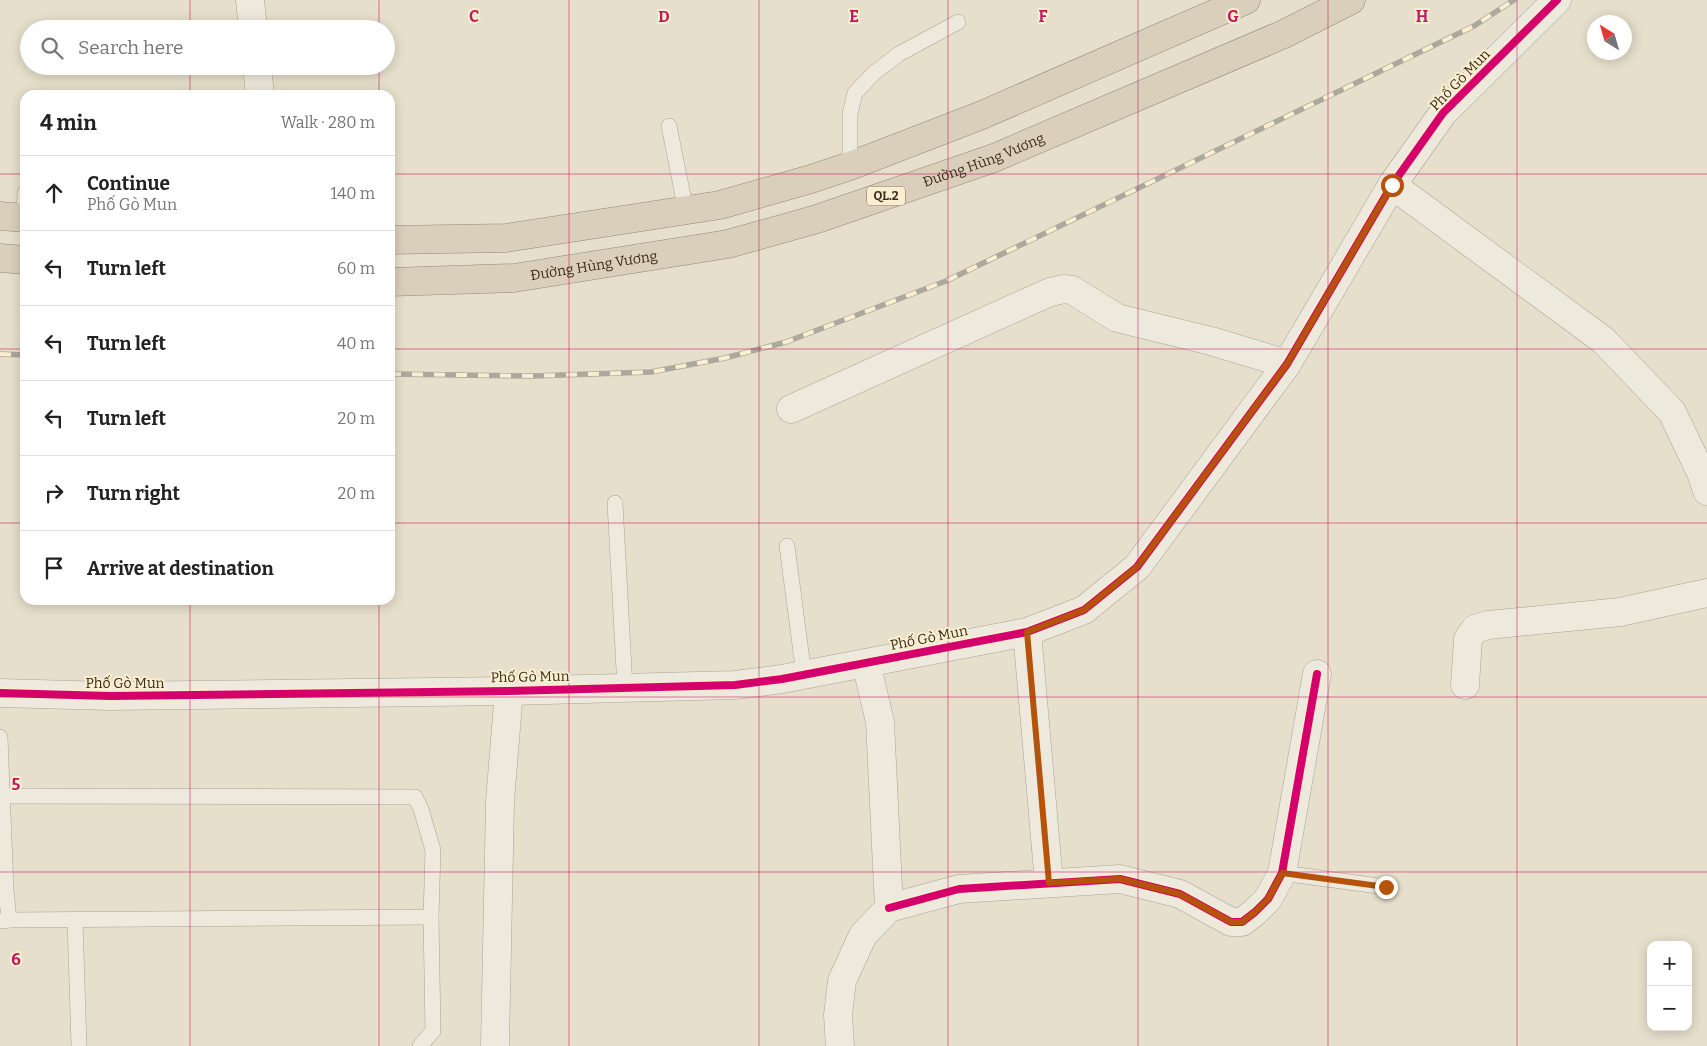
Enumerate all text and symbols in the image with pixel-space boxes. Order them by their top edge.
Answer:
text: C [469,7,479,26]
text: D [658,7,670,26]
text: E [849,7,859,26]
text: F [1039,7,1048,26]
text: G [1227,7,1239,26]
text: H [1416,7,1429,26]
north arrow [1587,15,1632,60]
search box [20,20,395,75]
icon: search [38,34,66,62]
text: Search here [78,36,183,59]
street label: Phố Gò Mun [1426,45,1494,114]
text: 4 min [40,110,97,136]
text: Walk · 280 m [281,113,375,132]
street label: Đường Hùng Vương [921,129,1047,190]
text: Continue [87,172,170,195]
route start [1381,174,1404,197]
icon: ahead [40,179,68,207]
text: 140 m [330,184,375,203]
road number: QL.2 [867,187,905,206]
text: Phố Gò Mun [87,195,177,214]
street label: Đường Hùng Vương [529,247,659,284]
icon: left [40,254,68,282]
text: Turn left [87,257,166,280]
text: 60 m [337,259,375,278]
icon: left [40,329,68,357]
text: Turn left [87,332,166,355]
text: 40 m [337,334,375,353]
icon: left [40,404,68,432]
text: Turn left [87,407,166,430]
text: 20 m [338,409,375,428]
icon: right [40,479,68,507]
text: Turn right [87,482,180,505]
text: 20 m [338,484,375,503]
icon: arrive [40,554,68,582]
text: Arrive at destination [87,557,274,580]
street label: Phố Gò Mun [888,621,969,654]
street label: Phố Gò Mun [490,667,570,686]
street label: Phố Gò Mun [86,674,165,692]
text: 5 [12,775,21,794]
route end [1375,876,1398,899]
map controls [1647,941,1692,1031]
button: + [1647,941,1692,986]
text: 6 [11,950,21,969]
button: − [1647,986,1692,1031]

